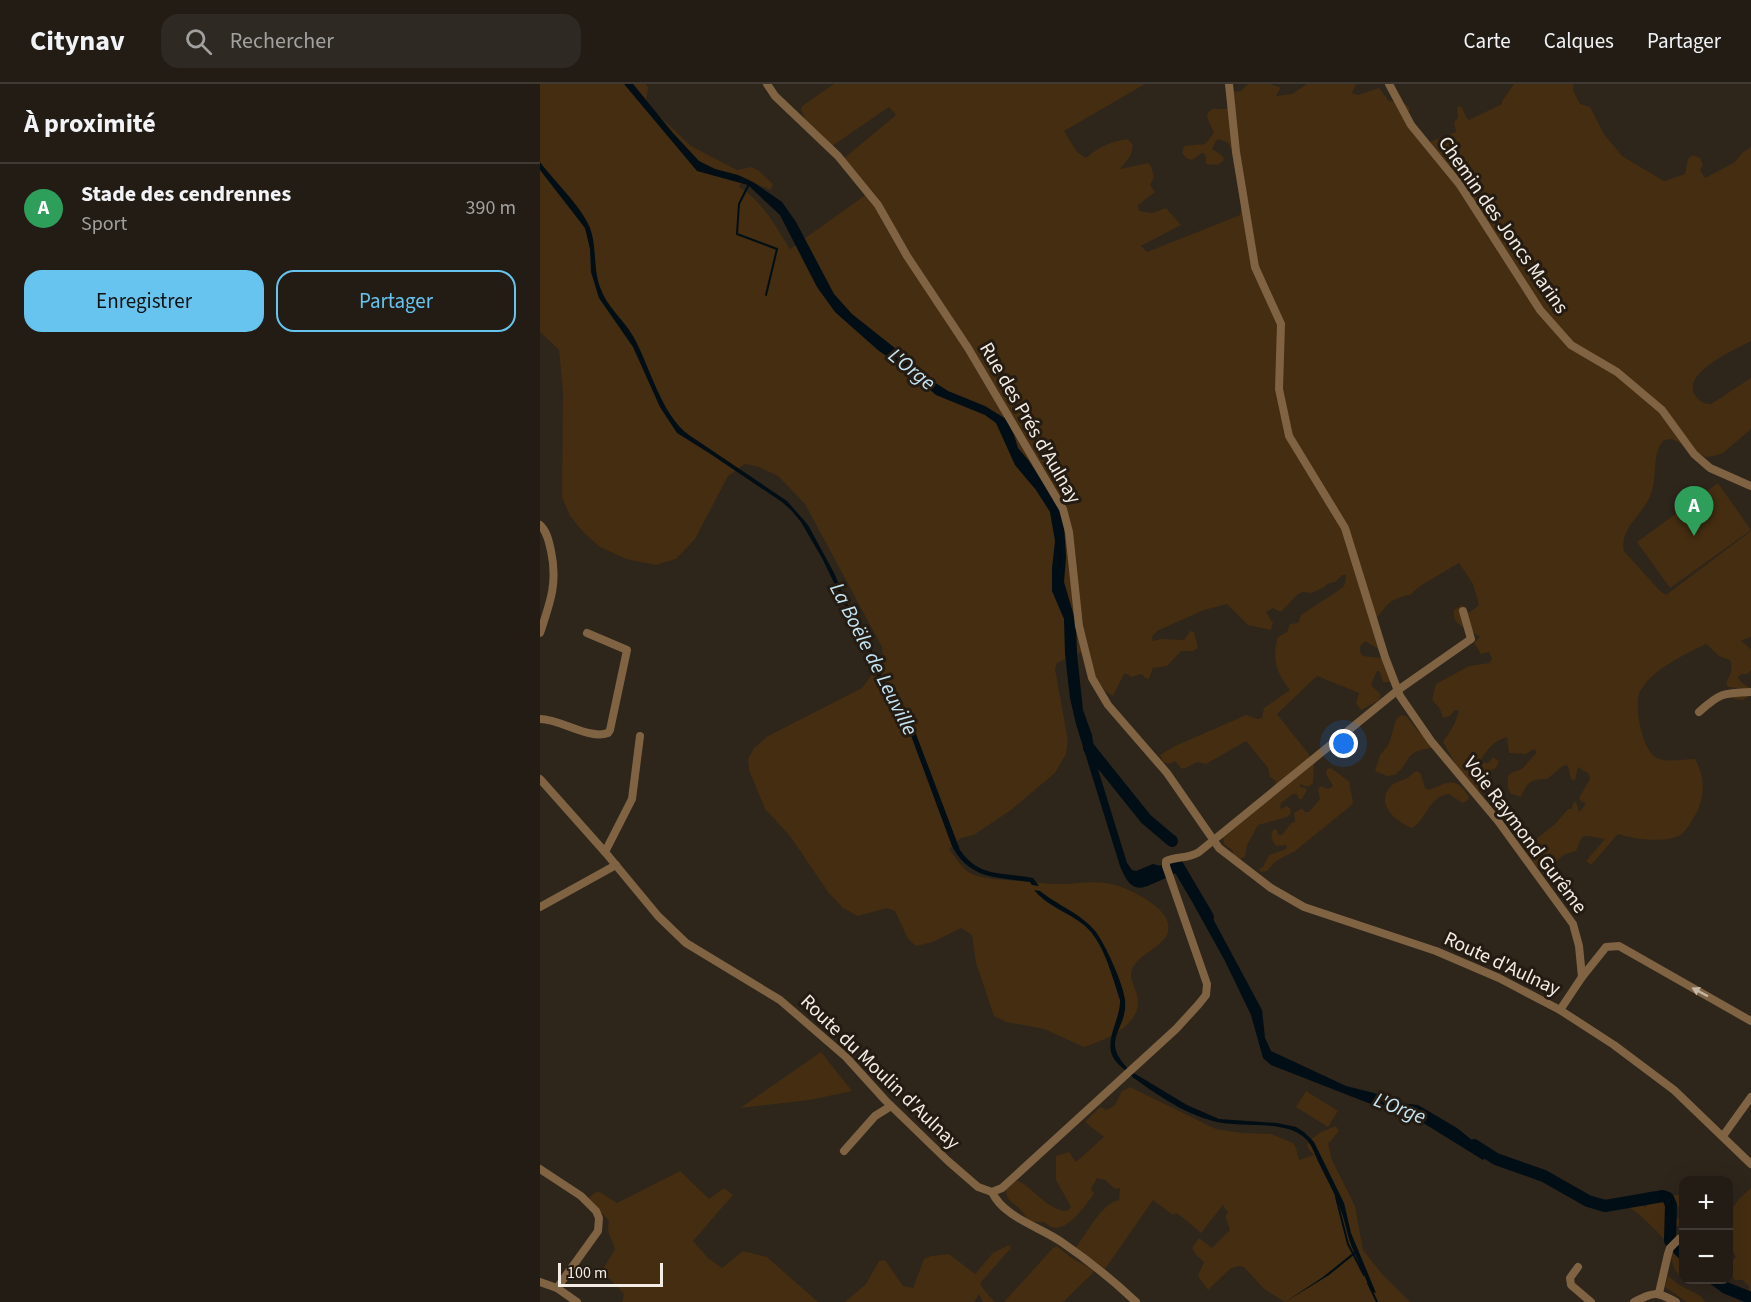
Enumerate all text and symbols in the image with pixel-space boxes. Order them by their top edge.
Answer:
search box [161,14,581,68]
text: Citynav [30,21,125,61]
icon: search [182,25,215,58]
text: Rechercher [230,25,334,57]
text: Carte [1464,26,1511,56]
text: Calques [1544,26,1614,56]
text: Partager [1647,26,1721,56]
text: À proximité [24,105,156,142]
street label: Chemin des Joncs Marins [1431,131,1575,319]
text: Stade des cendrennes [81,178,291,210]
text: A [38,194,49,222]
text: 390 m [466,194,516,222]
text: Sport [81,210,127,238]
button: Enregistrer [24,270,264,332]
button: Partager [276,270,516,332]
street label: Rue des Prés d'Aulnay [972,337,1088,509]
water label: L'Orge [882,341,942,397]
pin: A [1674,486,1714,536]
water label: La Boële de Leuville [822,577,926,741]
your location [1329,729,1358,758]
street label: Voie Raymond Gurême [1457,751,1593,919]
street label: Route d'Aulnay [1439,925,1565,1003]
street label: Route du Moulin d'Aulnay [794,988,967,1156]
one-way arrow [1691,988,1709,998]
water label: L'Orge [1370,1084,1430,1132]
map controls [1679,1176,1733,1284]
button: + [1679,1176,1733,1230]
button: − [1679,1230,1733,1284]
scale bar [558,1260,663,1288]
text: 100 m [567,1262,607,1284]

